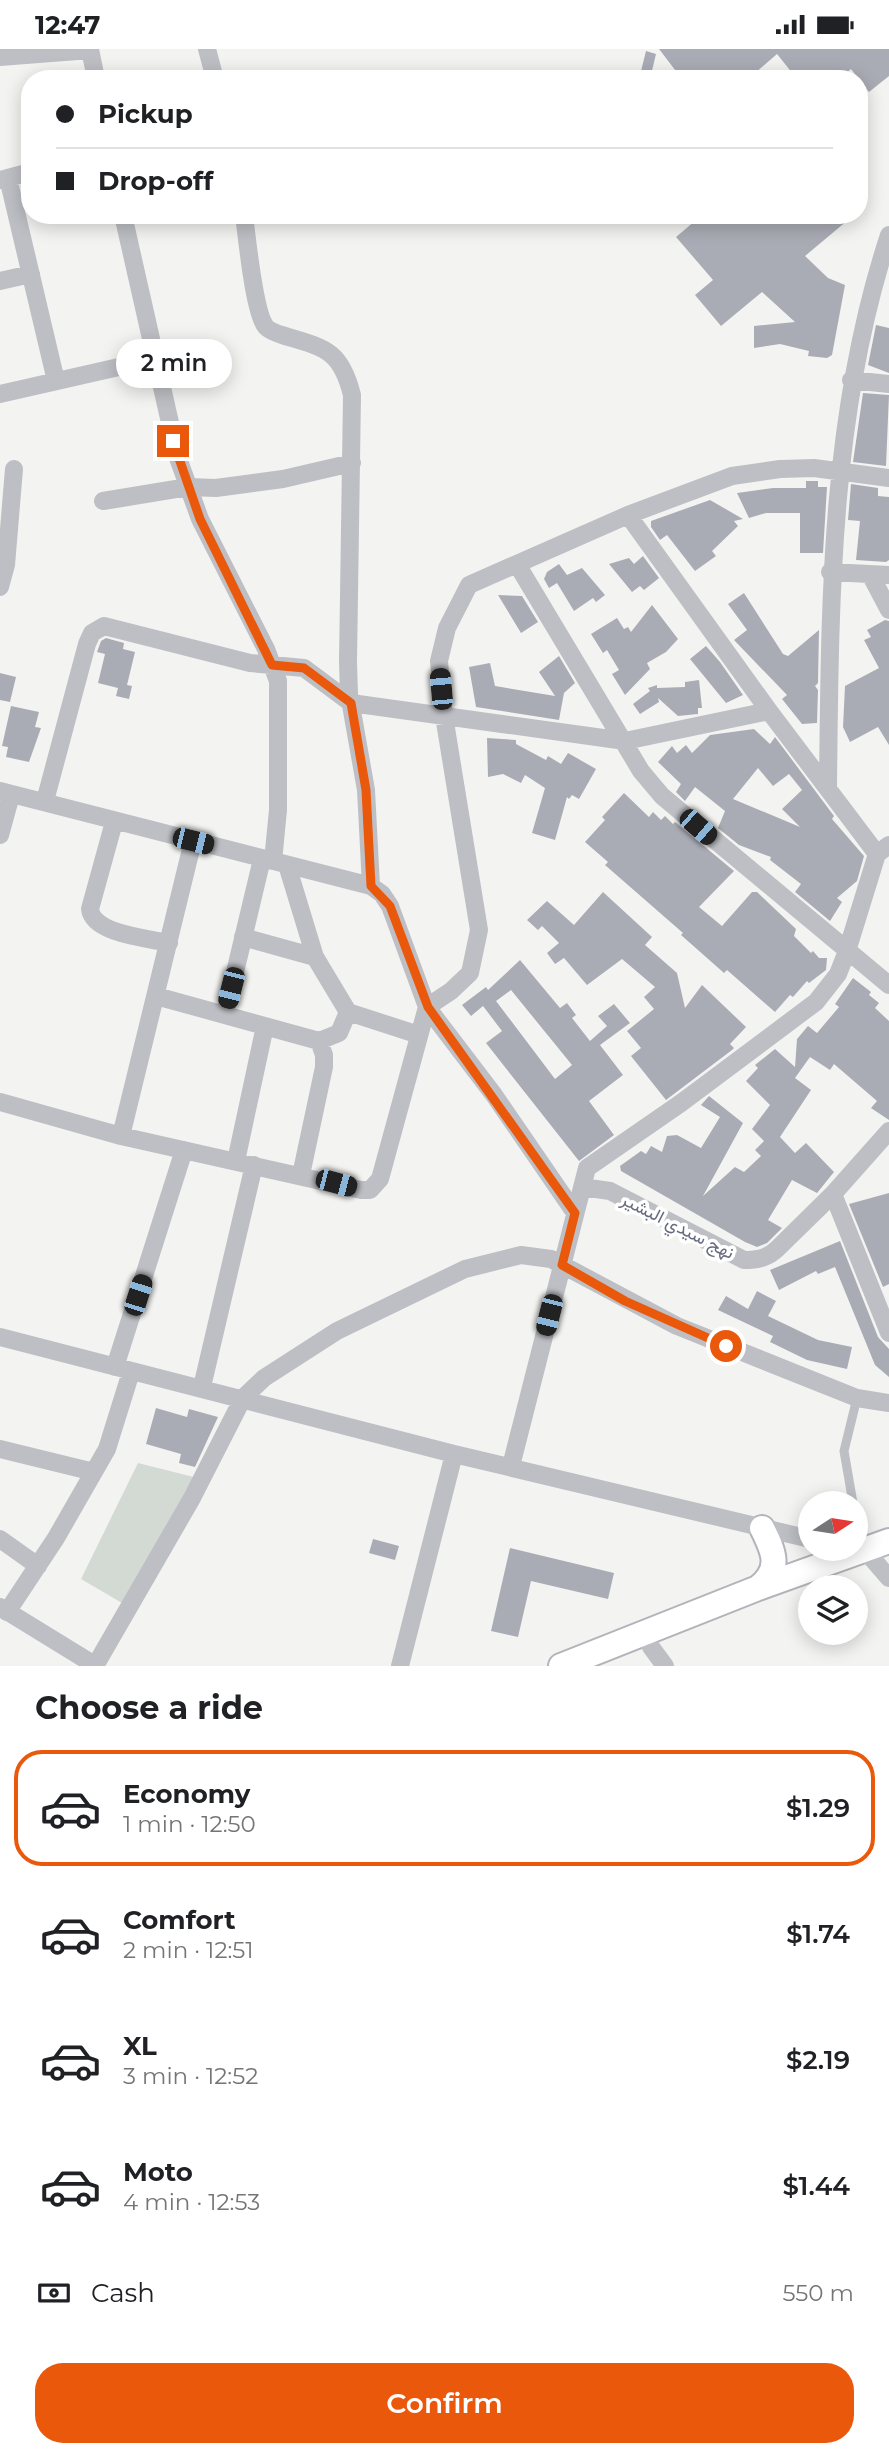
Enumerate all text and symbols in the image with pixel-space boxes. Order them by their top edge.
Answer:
text: 12:47 [35,9,100,41]
text: Pickup [98,98,193,130]
text: Drop-off [98,165,213,197]
callout: 2 min [115,339,231,389]
text: 2 min [141,349,207,377]
route end [157,425,189,457]
car [429,667,454,711]
car [676,805,721,849]
car [171,826,216,856]
car [216,965,247,1011]
car [313,1167,360,1199]
street label: نهج سيدي البشير [615,1188,738,1267]
car [122,1272,155,1318]
car [534,1292,565,1338]
route start [710,1330,742,1362]
north arrow [798,1491,868,1561]
map controls [798,1491,868,1645]
button: layers [798,1575,868,1645]
text: Choose a ride [35,1688,263,1727]
icon: car [39,1777,102,1840]
text: Economy [123,1778,250,1810]
text: $1.29 [786,1792,850,1824]
text: 1 min · 12:50 [123,1810,256,1838]
icon: car [39,1903,102,1966]
text: Comfort [123,1904,235,1936]
text: $1.74 [786,1918,850,1950]
text: 2 min · 12:51 [123,1936,254,1964]
icon: car [39,2029,102,2092]
text: XL [123,2030,157,2062]
text: $2.19 [786,2044,850,2076]
text: 3 min · 12:52 [123,2062,258,2090]
icon: car [39,2155,102,2218]
text: Moto [123,2156,193,2188]
text: $1.44 [782,2170,850,2202]
text: 4 min · 12:53 [123,2188,260,2216]
icon: cash [35,2274,73,2312]
text: Cash [91,2277,155,2309]
text: 550 m [782,2279,854,2307]
button: Confirm [35,2363,854,2443]

